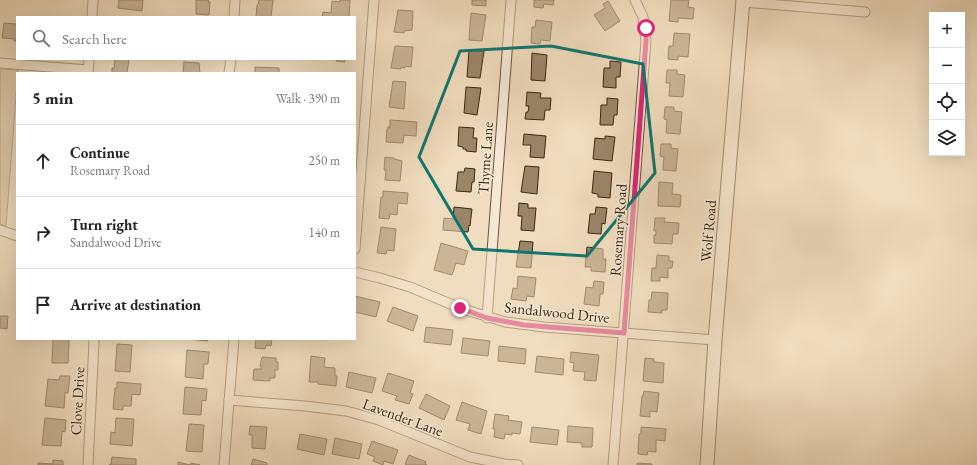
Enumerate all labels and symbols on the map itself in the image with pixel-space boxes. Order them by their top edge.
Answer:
route start [637,19,655,37]
street label: Thyme Lane [473,121,497,195]
street label: Rosemary Road [605,183,631,277]
street label: Wolf Road [696,199,720,263]
street label: Sandalwood Drive [504,297,611,327]
route end [451,299,469,317]
street label: Clove Drive [66,366,88,436]
street label: Lavender Lane [360,394,446,440]

